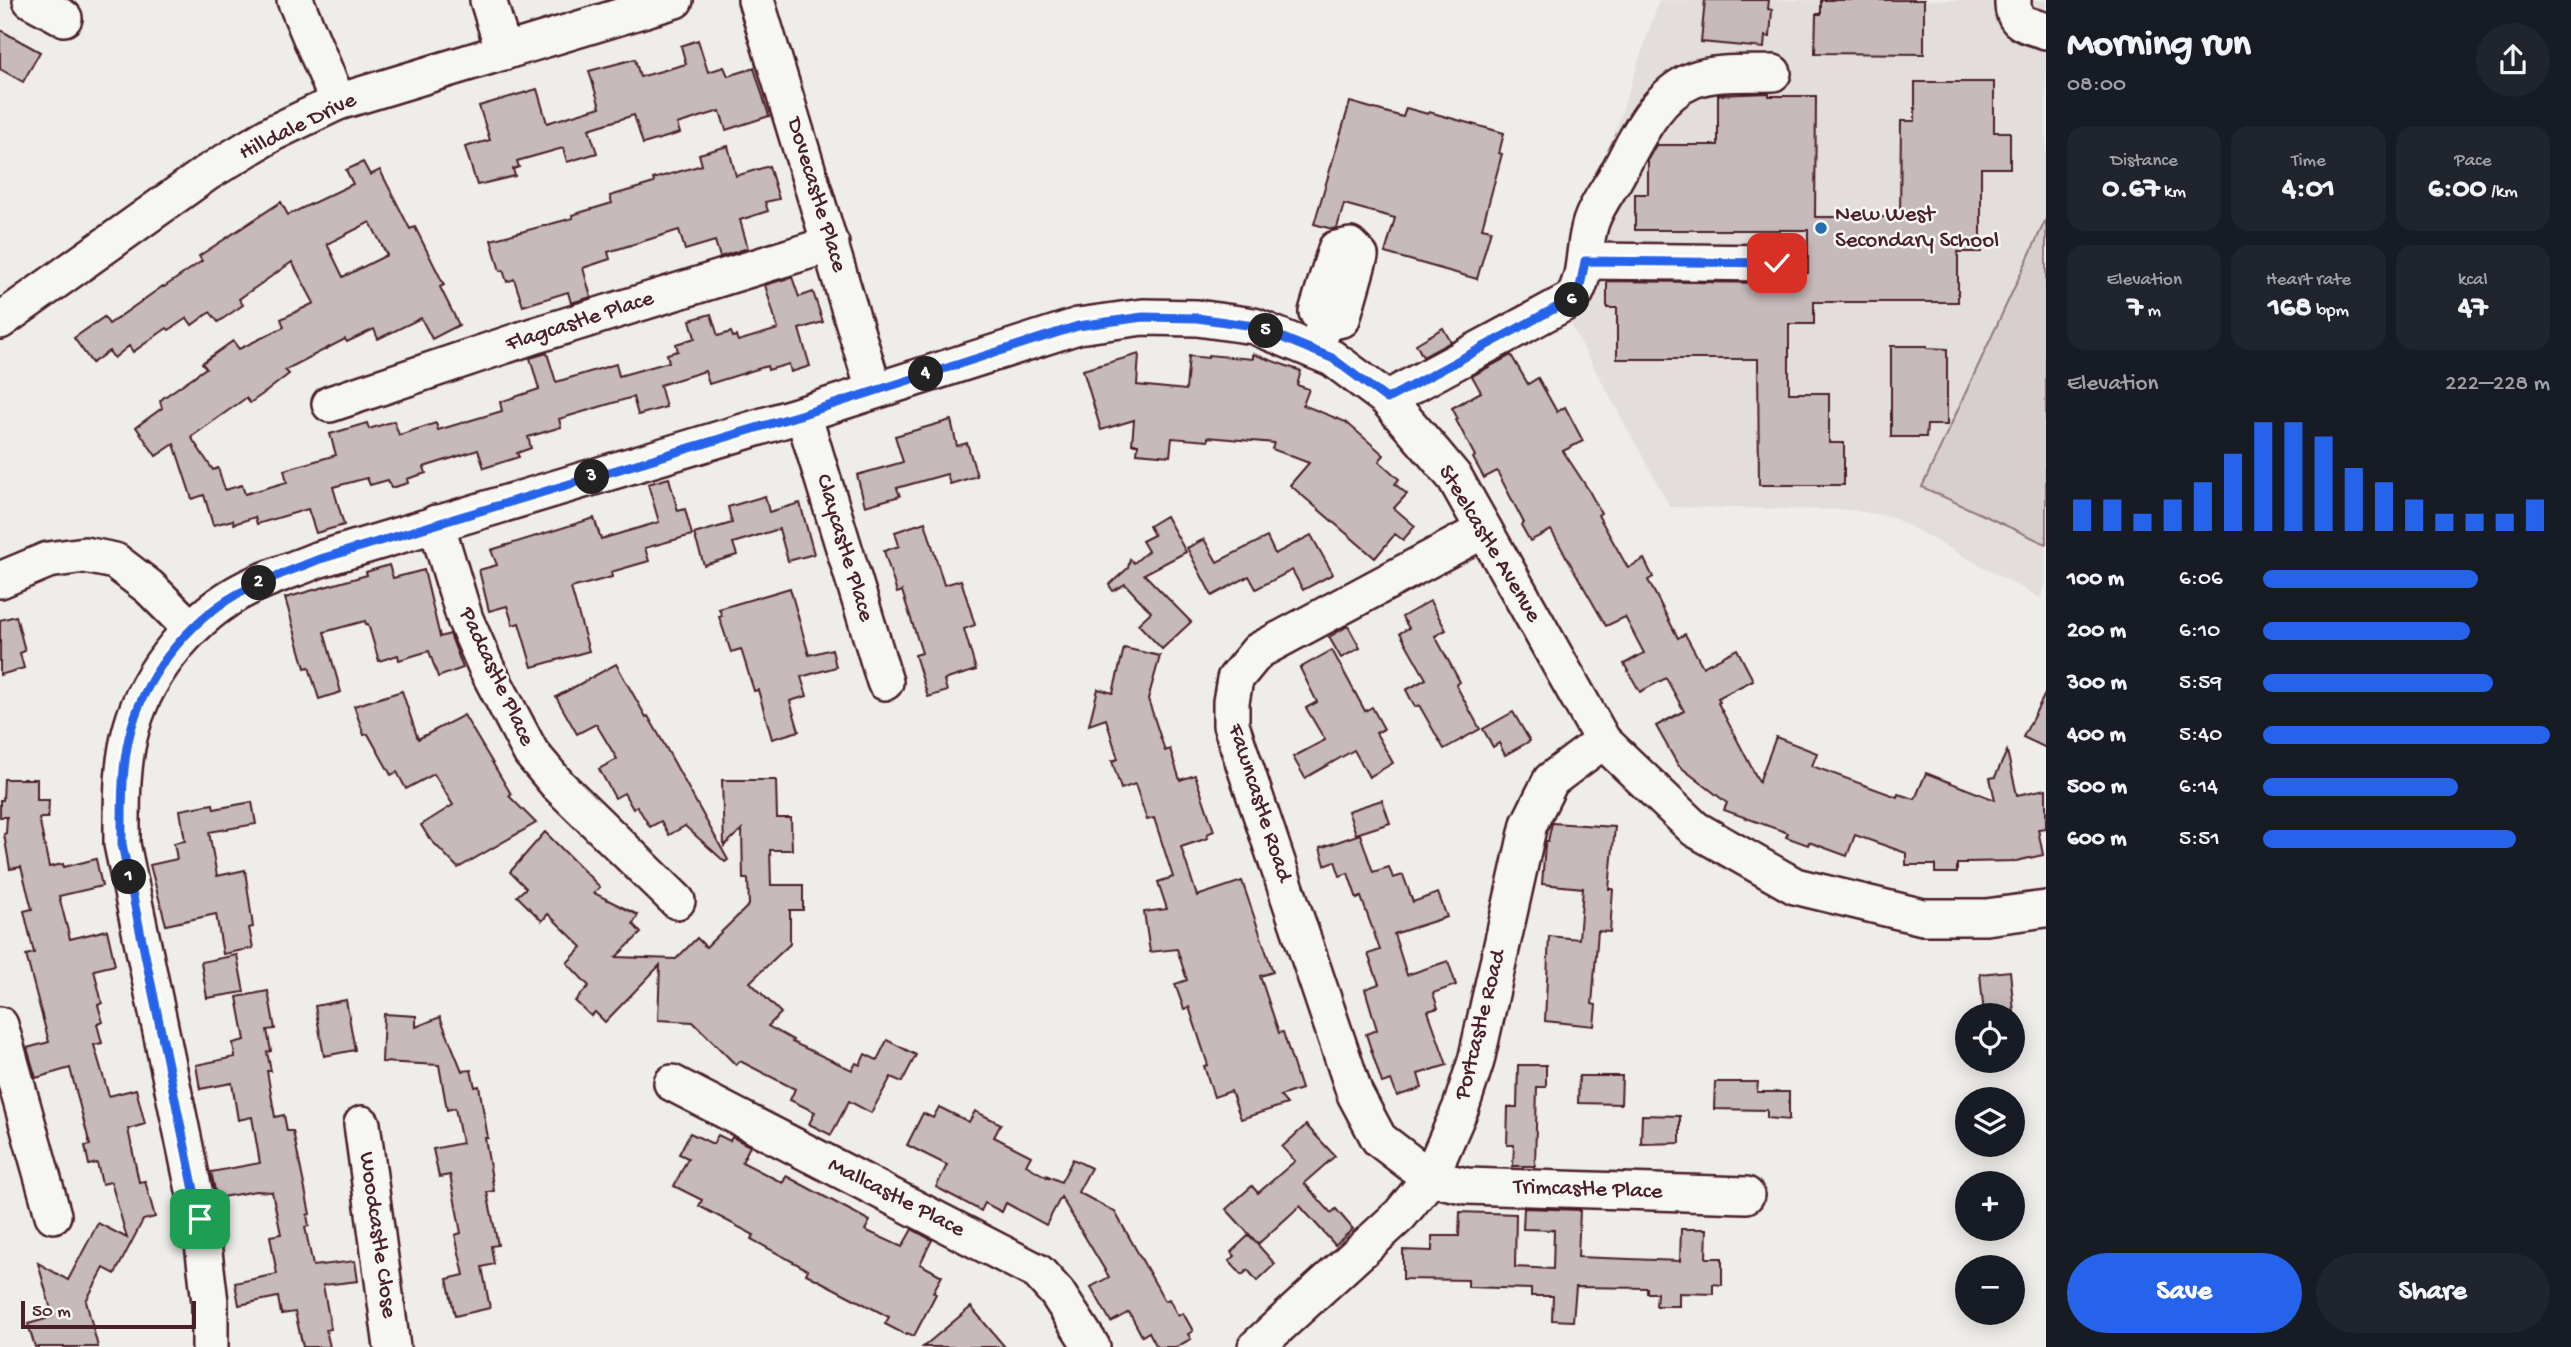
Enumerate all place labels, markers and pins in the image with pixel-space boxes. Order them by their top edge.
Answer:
place label: New West Secondary School [1835,202,1999,255]
marker: New West Secondary School [1813,220,1829,236]
pin [1747,233,1807,293]
pin: 6 [1554,282,1590,318]
pin: 5 [1248,314,1284,348]
pin: 4 [908,356,944,392]
pin: 3 [574,460,610,494]
pin: 2 [242,566,276,600]
pin: 1 [111,860,146,894]
pin [170,1189,230,1249]

